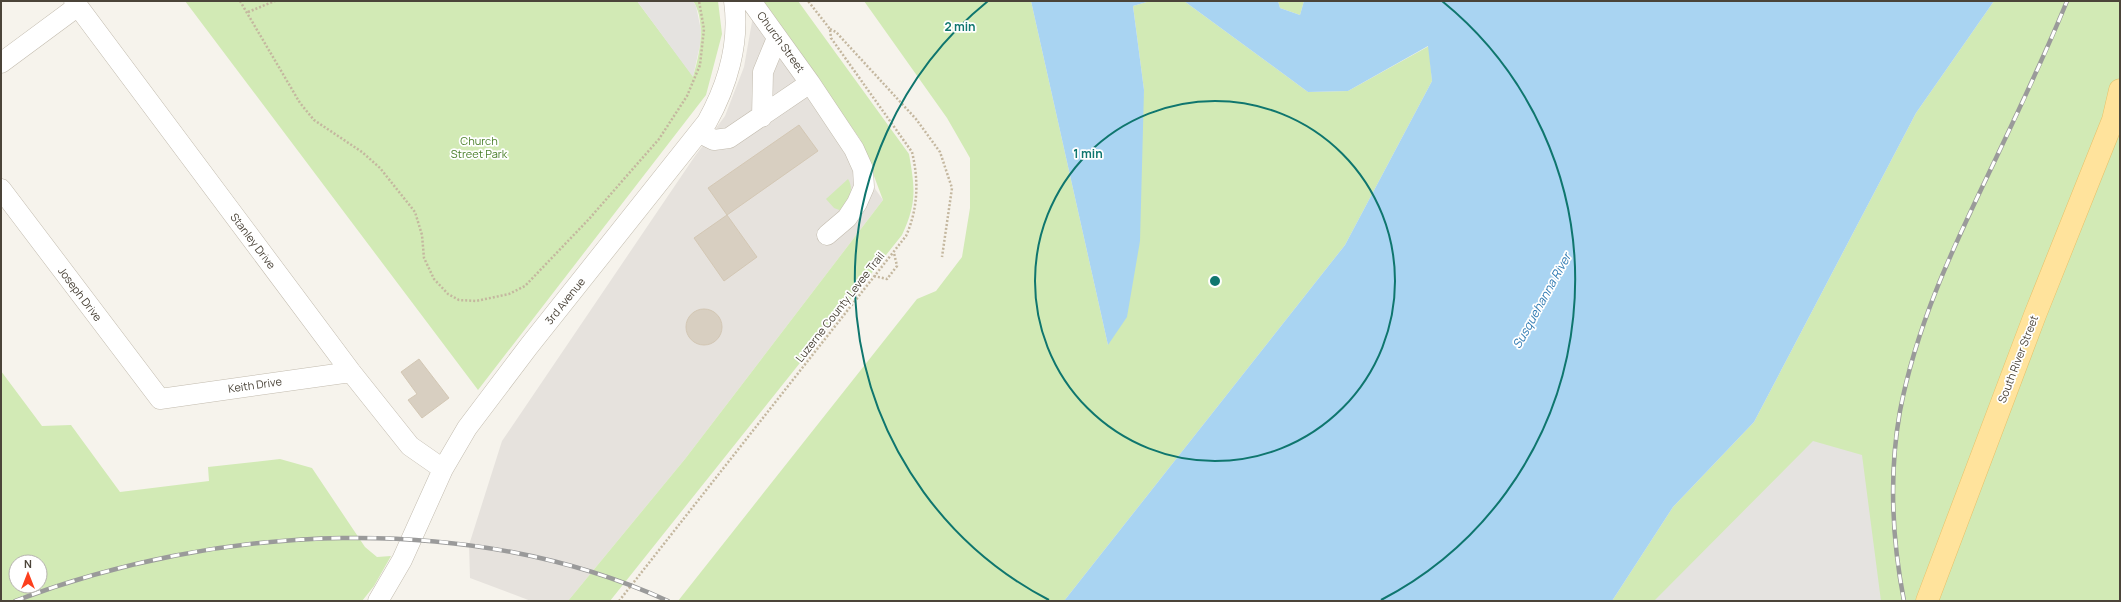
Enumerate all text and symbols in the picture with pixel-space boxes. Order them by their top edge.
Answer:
street label: Church Street [754,8,809,75]
text: 2 min [944,18,976,35]
park label: Church Street Park [451,133,508,161]
text: 1 min [1073,145,1103,162]
street label: Stanley Drive [227,210,280,272]
street label: Luzerne County Levee Trail [792,248,887,365]
water label: Susquehanna River [1508,248,1576,352]
street label: Joseph Drive [55,263,106,324]
street label: 3rd Avenue [541,274,589,327]
centre of rings [1208,274,1222,288]
street label: South River Street [1994,313,2041,405]
street label: Keith Drive [227,373,283,396]
north arrow [8,554,48,594]
text: N [24,556,32,571]

